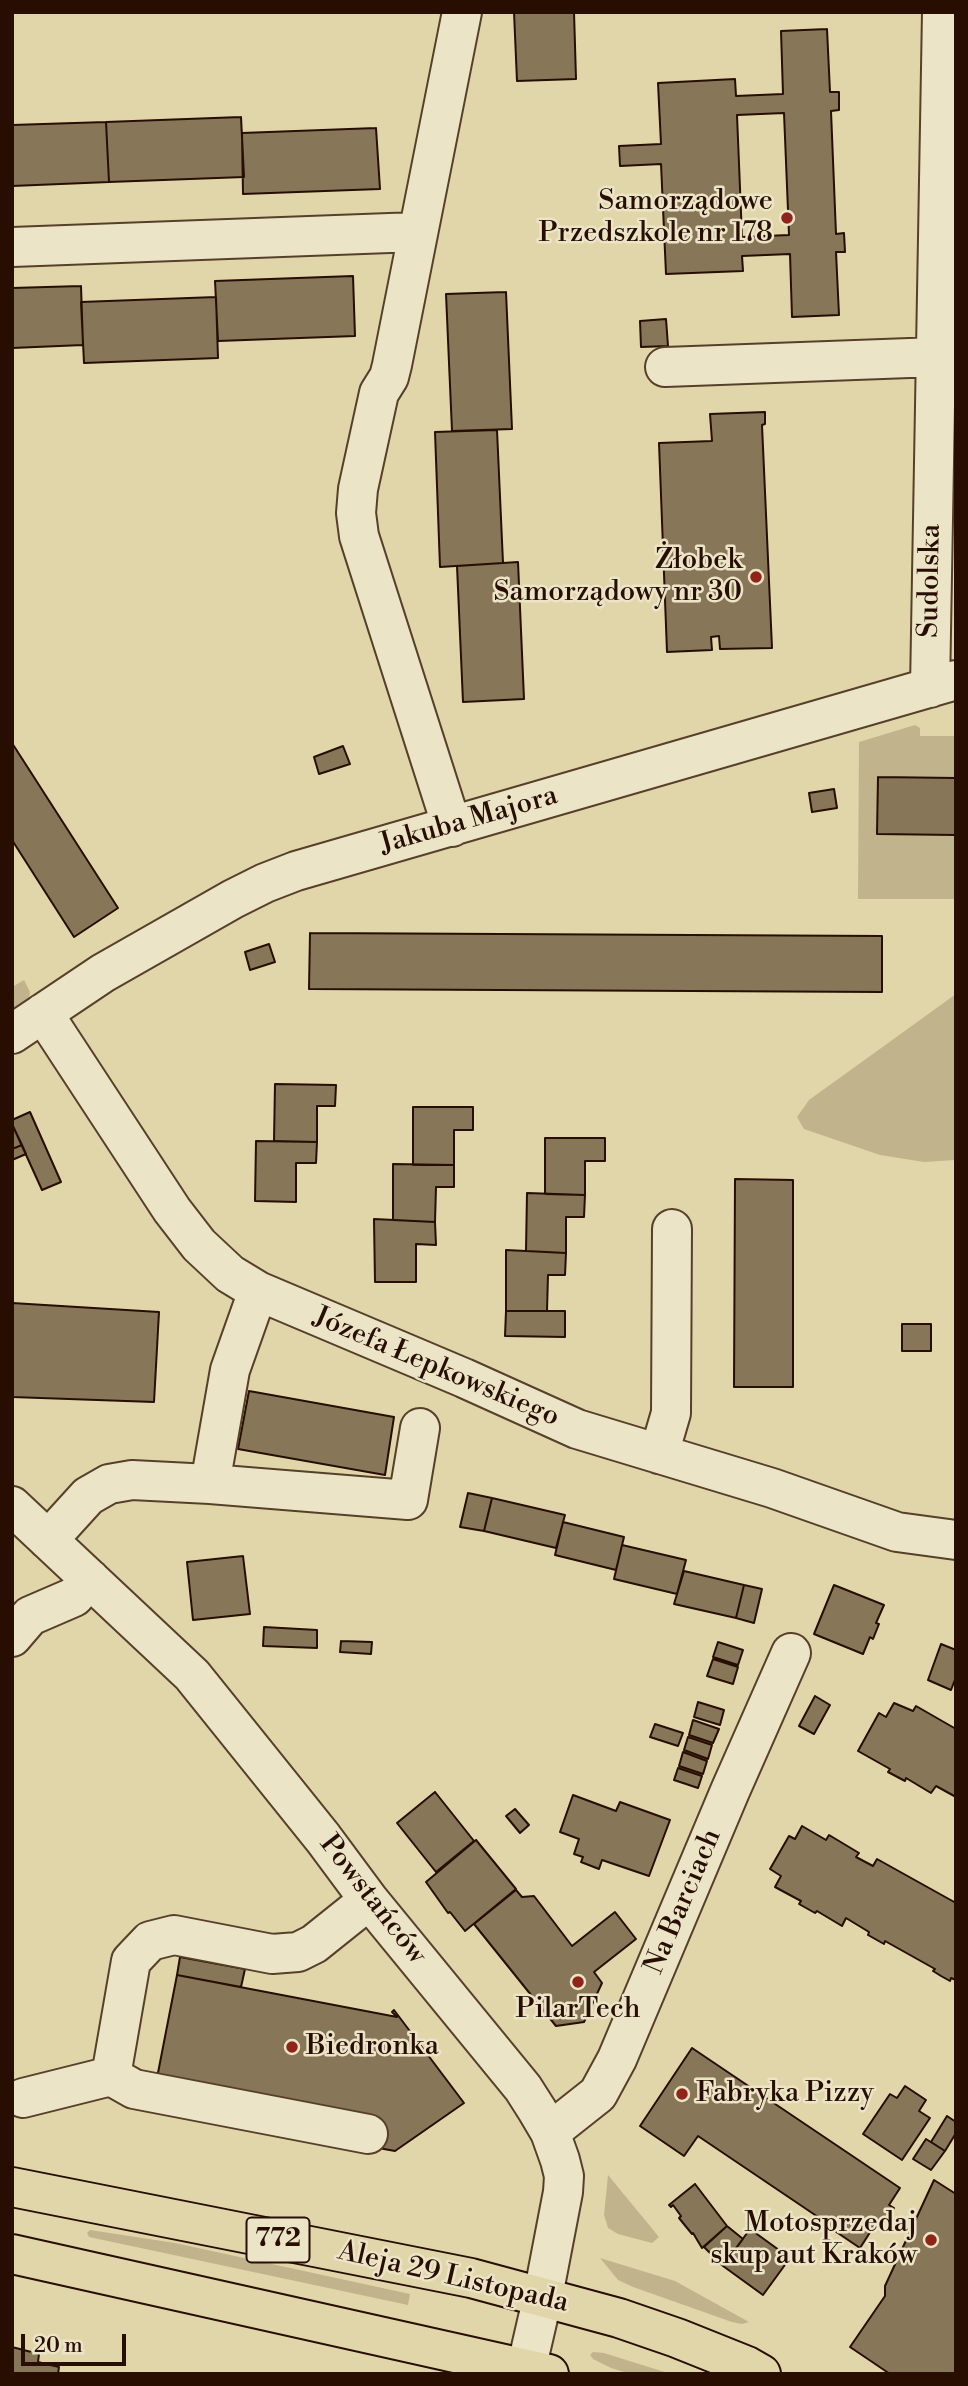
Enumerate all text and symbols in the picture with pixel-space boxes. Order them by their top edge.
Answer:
place label: Samorządowe Przedszkole nr 178 [538,185,773,251]
marker: Samorządowe Przedszkole nr 178 [779,210,795,226]
street label: Sudolska [913,524,949,638]
place label: Żłobek Samorządowy nr 30 [493,544,742,610]
marker: Żłobek Samorządowy nr 30 [748,569,764,585]
street label: Jakuba Majora [376,780,562,862]
street label: Józefa Łepkowskiego [308,1301,564,1435]
street label: Na Barciach [638,1825,730,1979]
street label: Powstańców [311,1829,433,1971]
marker: PilarTech [570,1974,586,1990]
place label: PilarTech [516,1993,640,2027]
place label: Biedronka [306,2030,439,2064]
marker: Biedronka [284,2039,300,2055]
place label: Fabryka Pizzy [696,2077,874,2111]
marker: Fabryka Pizzy [674,2086,690,2102]
place label: Motosprzedaj skup aut Kraków [710,2207,917,2273]
road number: 772 [246,2218,310,2262]
marker: Motosprzedaj skup aut Kraków [923,2232,939,2248]
street label: Aleja 29 Listopada [334,2235,572,2321]
scale bar [24,2320,130,2364]
text: 20 m [34,2333,83,2359]

